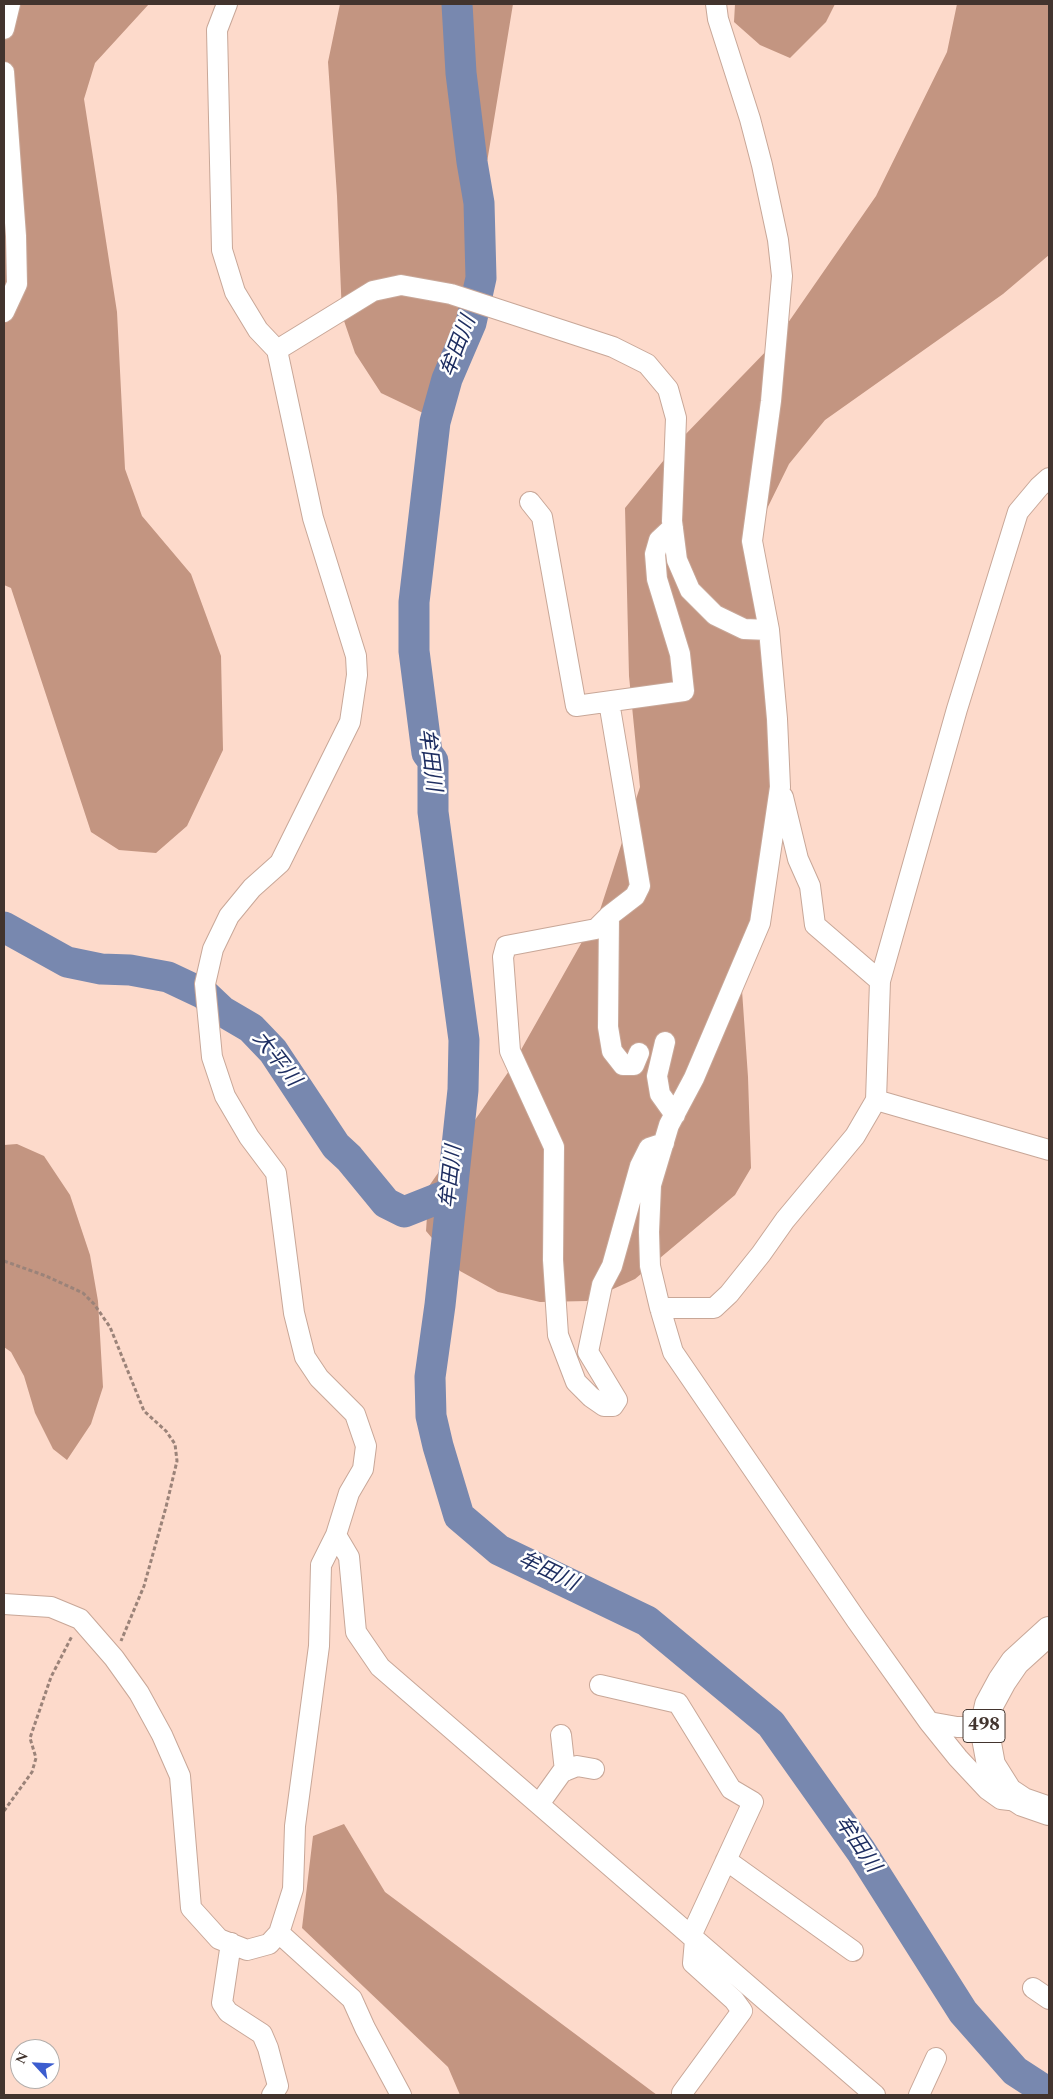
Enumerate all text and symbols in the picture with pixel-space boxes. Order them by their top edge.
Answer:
water label: 牟田川 [437,313,483,381]
water label: 牟田川 [412,727,444,793]
water label: 大平川 [246,1027,304,1093]
water label: 牟田川 [437,1144,469,1210]
water label: 牟田川 [513,1548,581,1598]
road number: 498 [963,1710,1005,1742]
water label: 牟田川 [828,1812,884,1878]
north arrow [10,2039,60,2089]
text: N [10,2048,34,2067]

